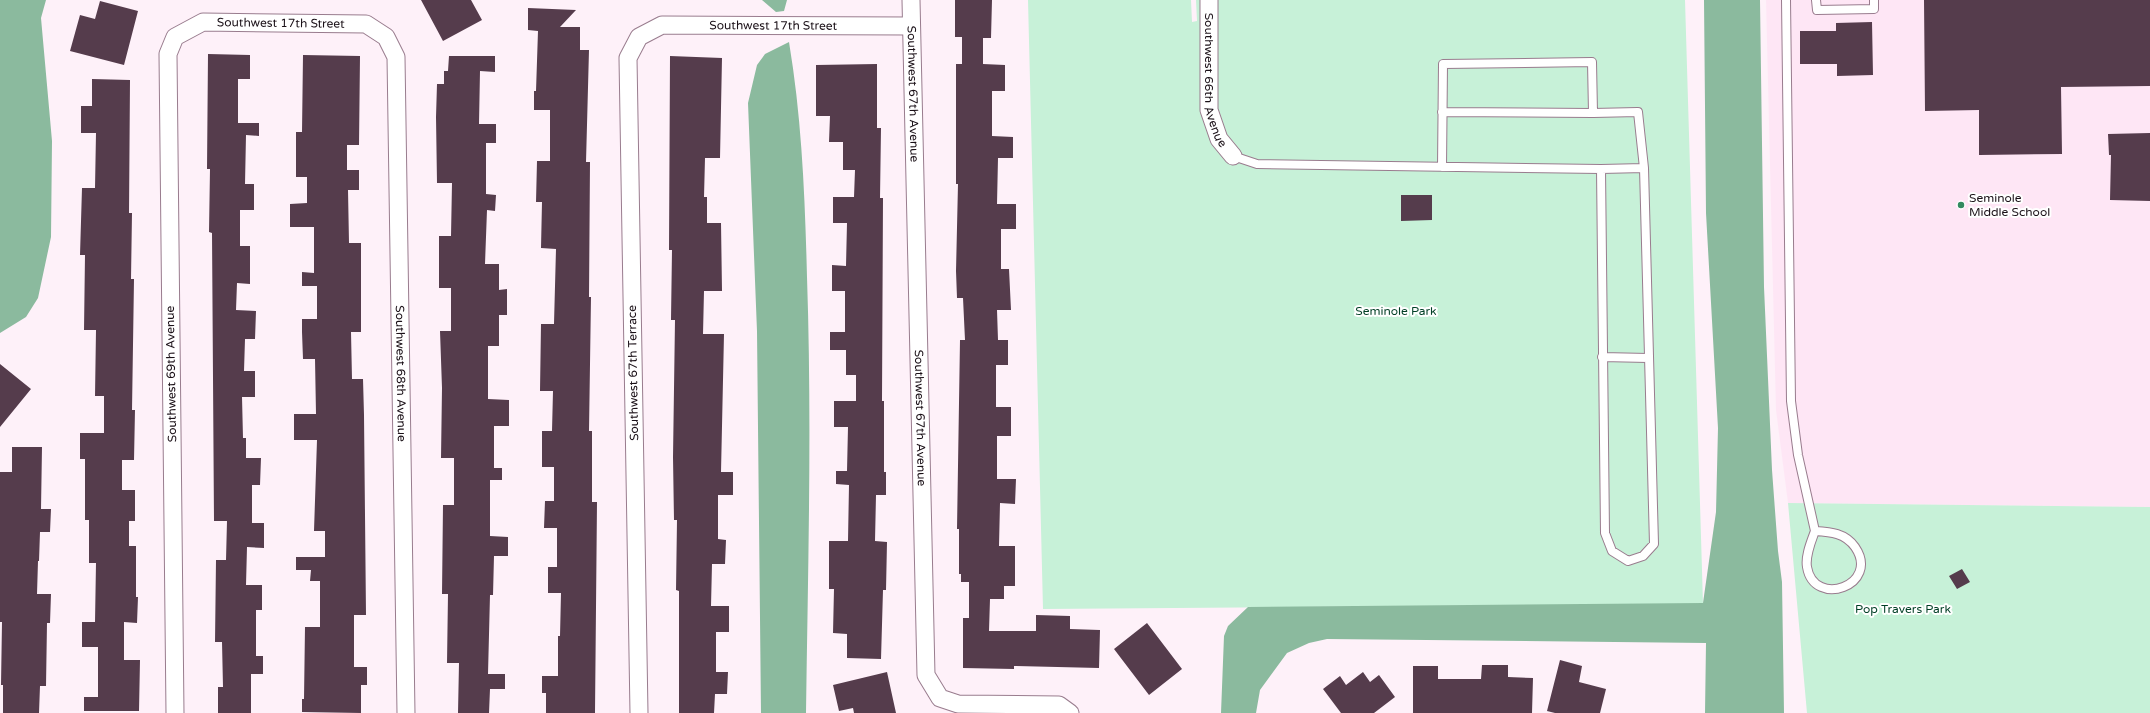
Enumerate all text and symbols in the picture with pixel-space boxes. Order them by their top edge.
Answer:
street label: Southwest 66th Avenue [1201,13,1230,150]
street label: Southwest 17th Street [217,15,345,31]
street label: Southwest 17th Street [709,18,838,33]
street label: Southwest 67th Avenue [905,26,922,163]
place label: Seminole Middle School [1969,191,2050,219]
marker: Seminole Middle School [1956,200,1966,210]
park label: Seminole Park [1355,304,1437,318]
street label: Southwest 69th Avenue [163,305,179,442]
street label: Southwest 68th Avenue [393,305,409,442]
street label: Southwest 67th Terrace [625,305,641,441]
street label: Southwest 67th Avenue [912,349,929,487]
park label: Pop Travers Park [1855,602,1951,616]

